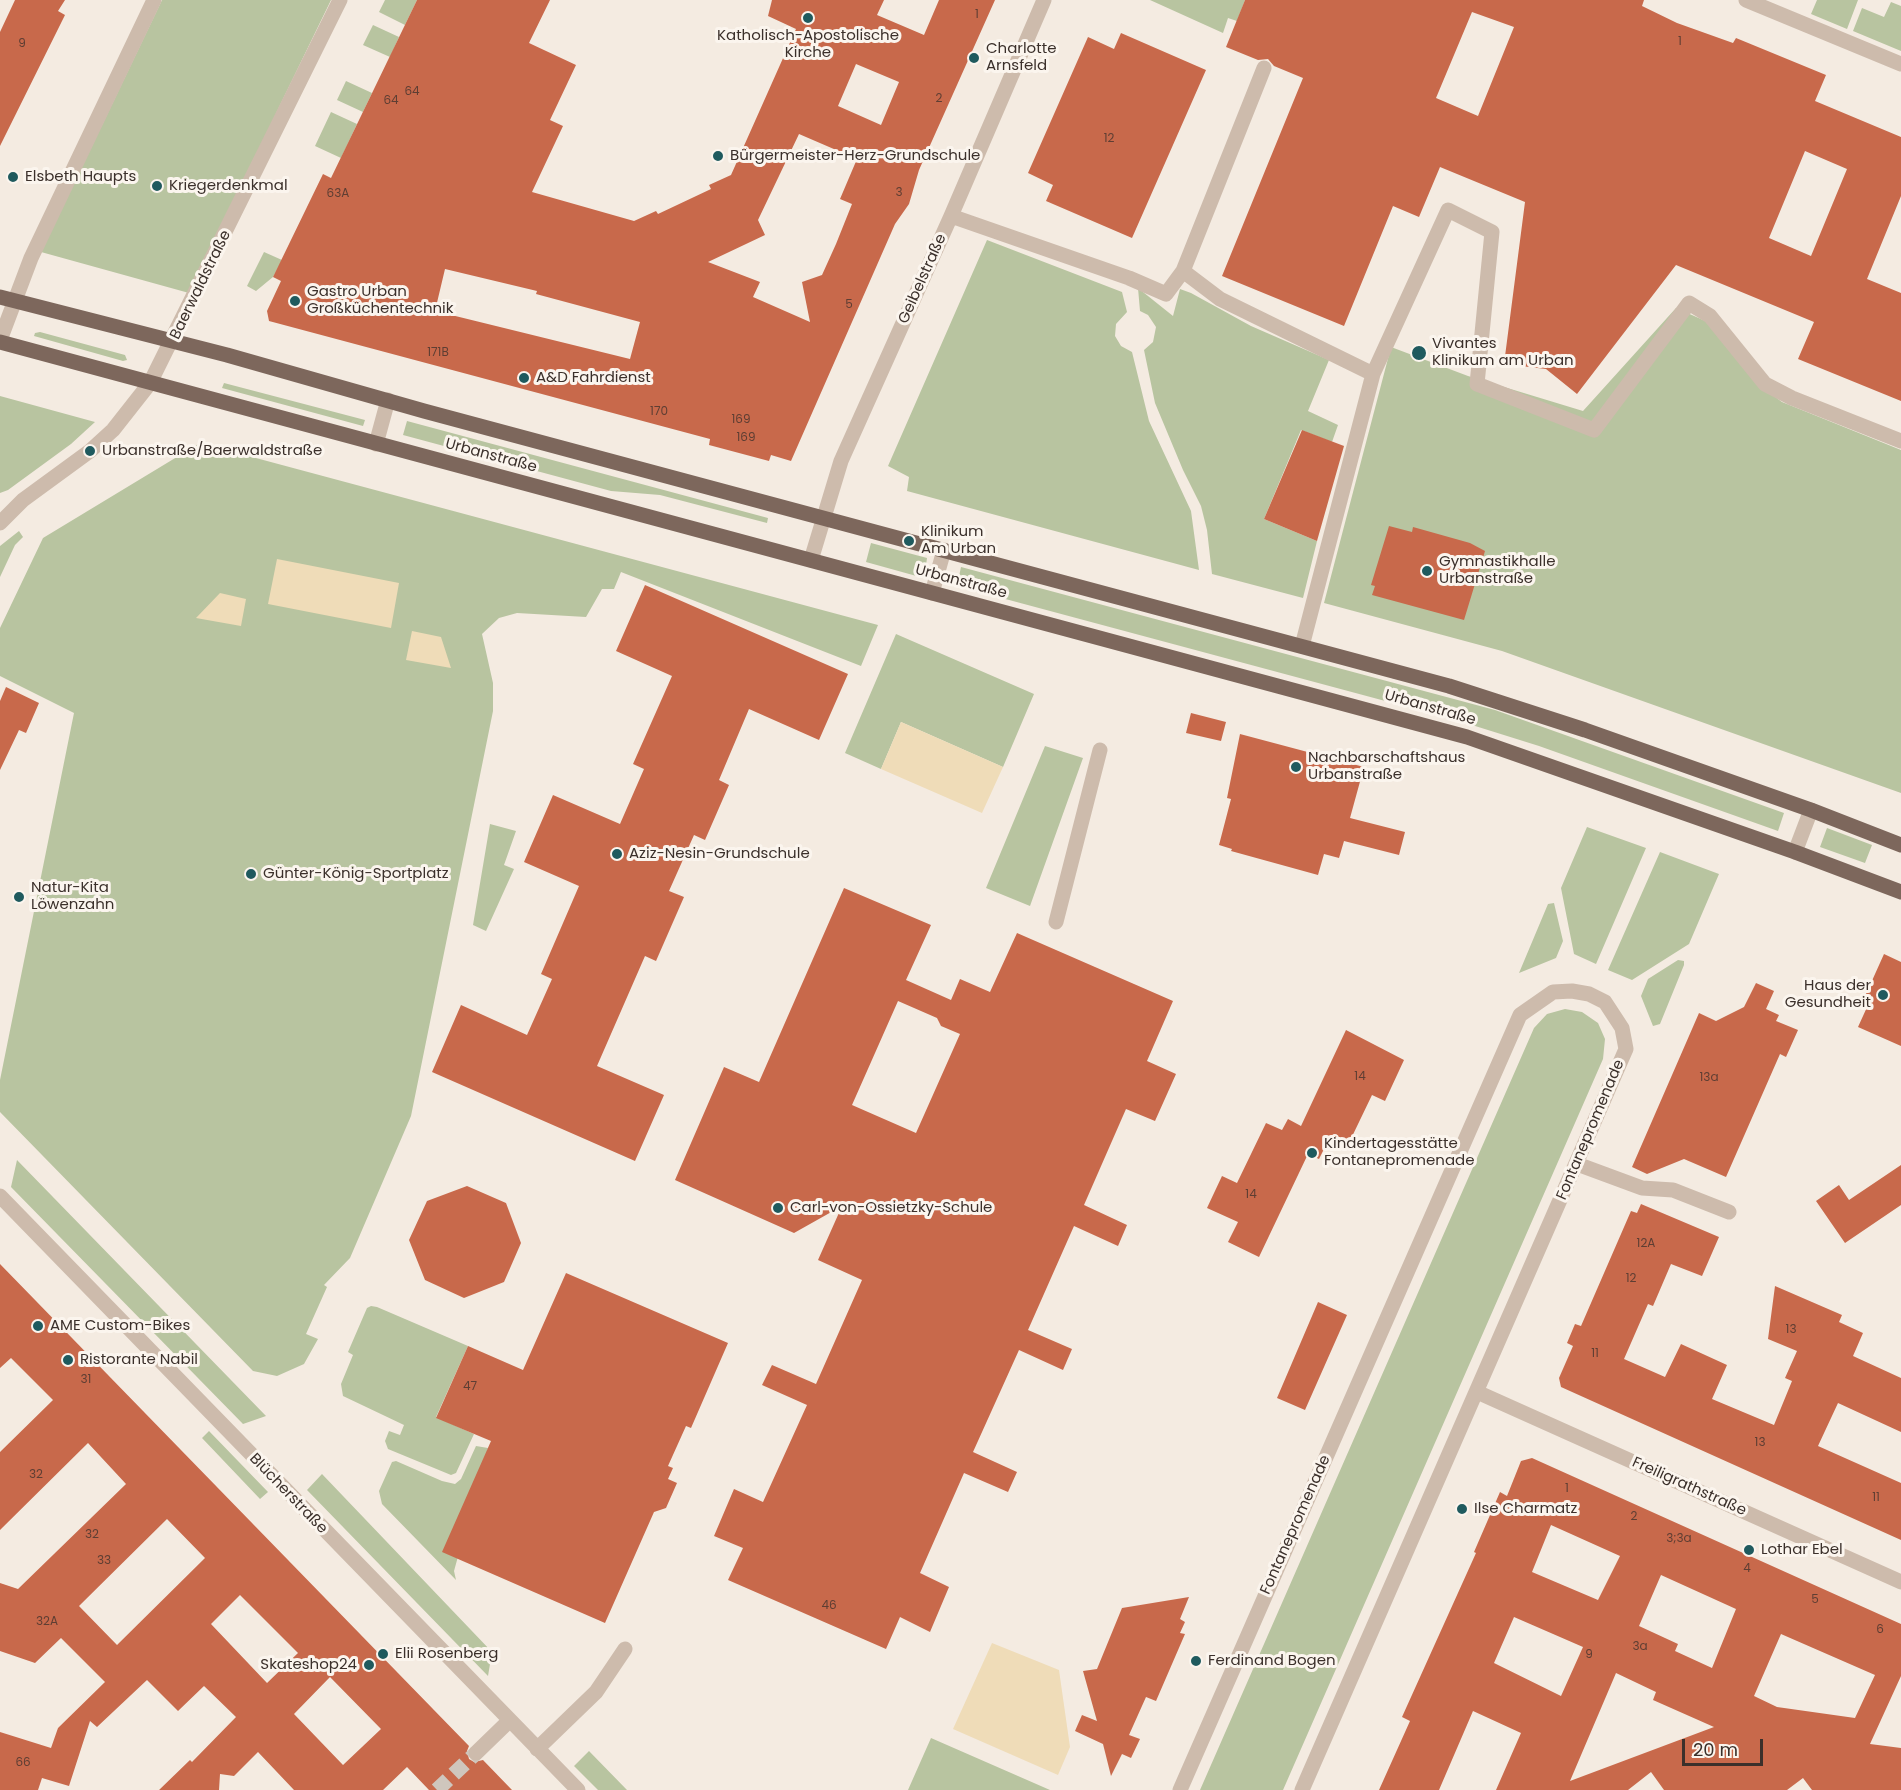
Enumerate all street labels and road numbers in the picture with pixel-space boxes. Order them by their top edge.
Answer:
street label: Baerwaldstraße [167,228,235,342]
street label: Geibelstraße [895,231,951,327]
street label: Urbanstraße [443,435,539,477]
street label: Urbanstraße [913,561,1009,603]
street label: Urbanstraße [1382,686,1478,730]
street label: Fontanepromenade [1553,1057,1629,1203]
street label: Blücherstraße [245,1450,331,1538]
street label: Fontanepromenade [1257,1453,1335,1597]
street label: Freiligrathstraße [1629,1454,1749,1520]

